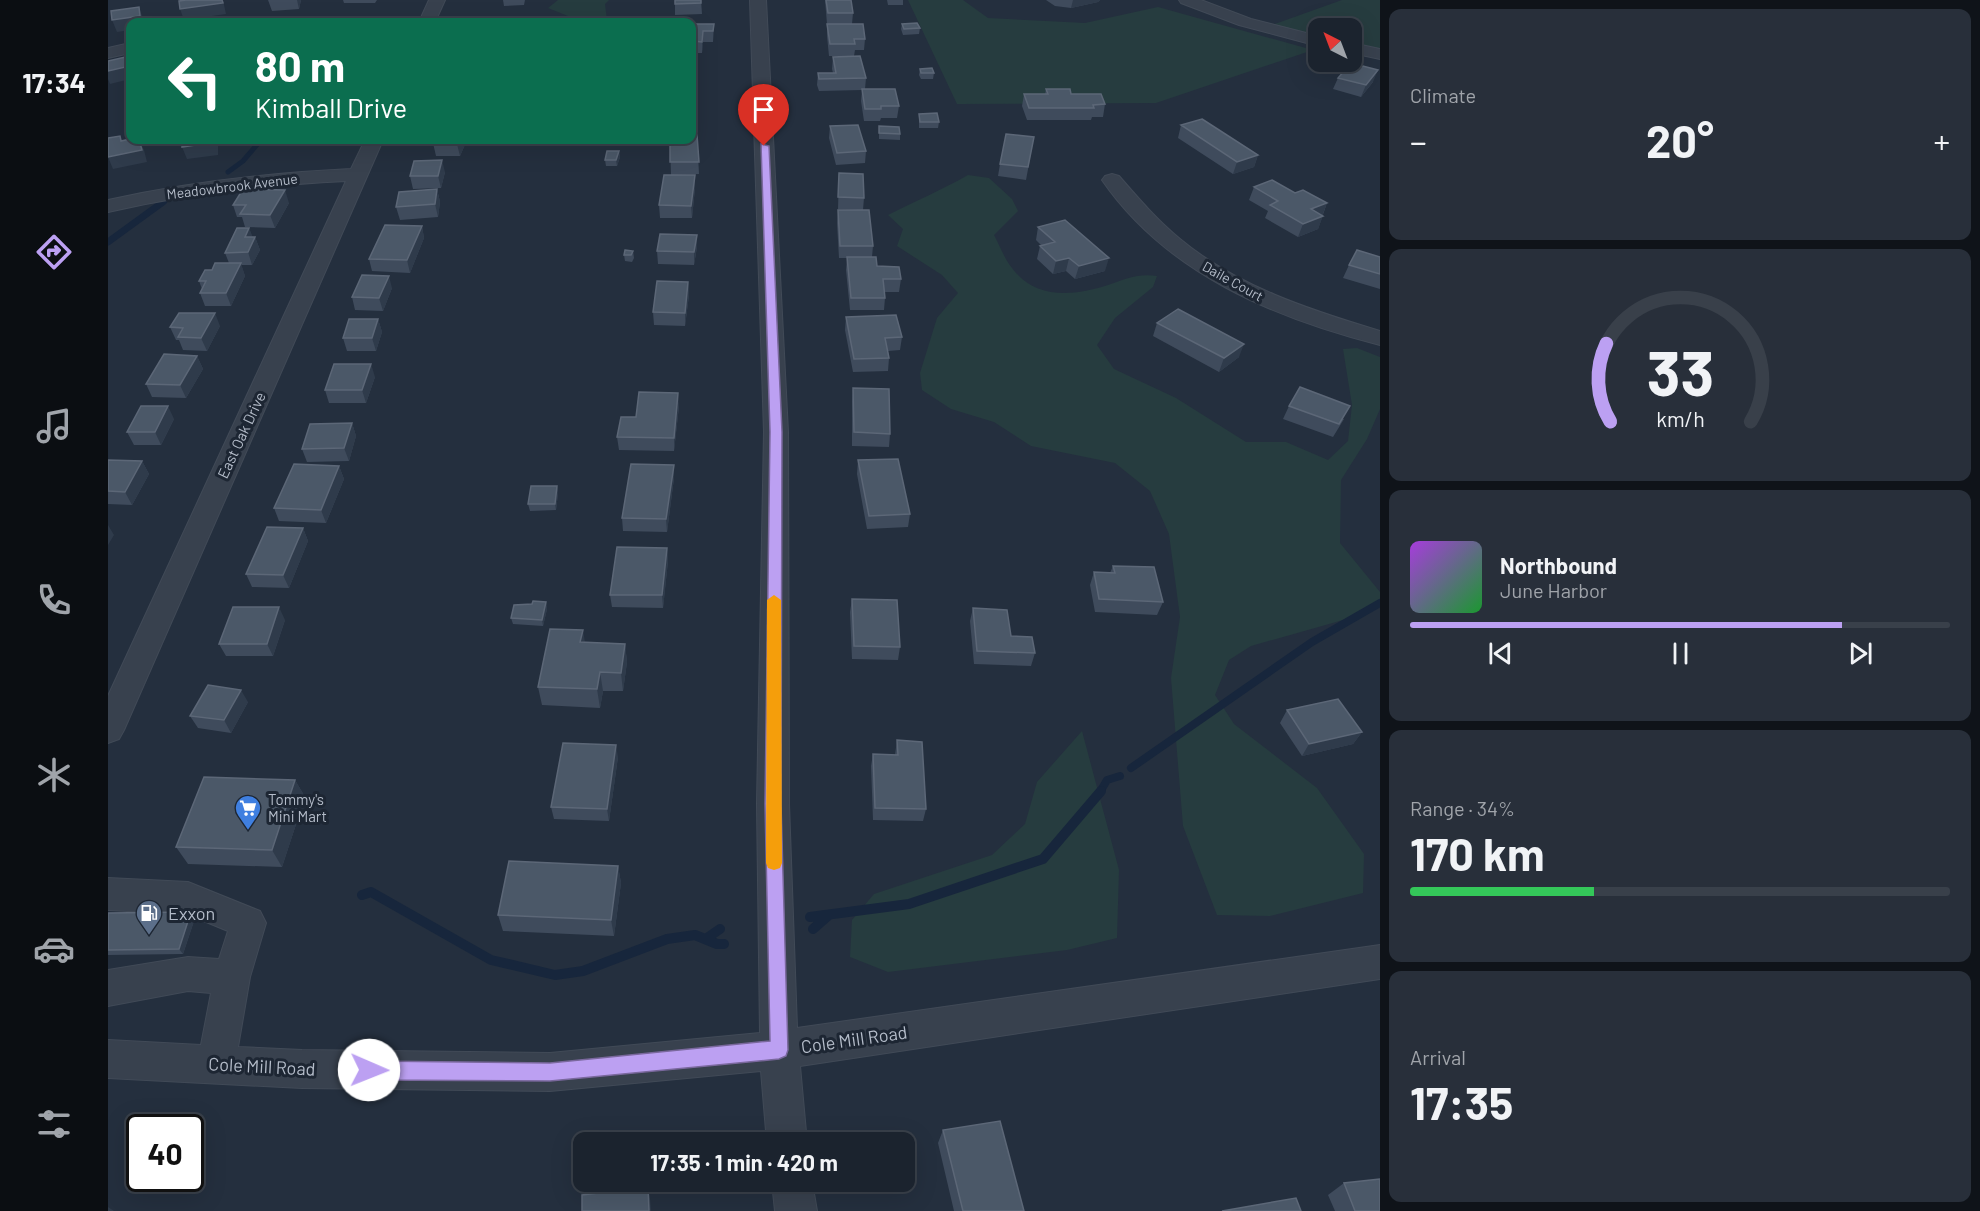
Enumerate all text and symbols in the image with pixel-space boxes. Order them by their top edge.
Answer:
north arrow [1308,18,1362,72]
map controls [1308,18,1362,72]
text: 80 m [255,40,345,90]
icon: left [156,42,234,120]
text: 17:34 [22,66,86,98]
text: Climate [1410,83,1476,107]
pin [738,84,789,146]
text: Kimball Drive [255,91,407,123]
icon: arrive [747,93,780,126]
text: 20° [1646,113,1714,167]
text: − [1410,121,1427,161]
text: + [1934,121,1950,161]
street label: Meadowbrook Avenue [166,170,298,202]
icon: directions [33,231,75,273]
street label: Daile Court [1200,257,1266,305]
text: 33 [1646,334,1714,408]
street label: East Oak Drive [213,389,269,481]
icon: music [33,405,75,447]
text: km/h [1656,407,1704,432]
text: Northbound [1500,552,1617,578]
text: June Harbor [1500,578,1607,602]
icon: phone [33,579,75,621]
icon: previous [1484,637,1517,670]
icon: pause [1664,637,1697,670]
icon: next [1844,637,1877,670]
icon: climate [33,754,75,796]
place label: Tommy's Mini Mart [268,790,327,825]
supermarket icon: Tommy's Mini Mart [233,793,263,831]
text: Range · 34% [1410,796,1515,820]
text: 170 km [1410,826,1544,880]
fuel station icon: Exxon [134,898,164,936]
place label: Exxon [168,902,215,924]
icon: car [33,928,75,970]
street label: Cole Mill Road [799,1021,909,1057]
position arrow [337,1038,401,1102]
text: Arrival [1410,1045,1466,1069]
street label: Cole Mill Road [208,1052,316,1080]
text: 17:35 [1410,1075,1513,1129]
icon: filters [33,1103,75,1145]
speed limit sign: 40 [126,1114,204,1192]
text: 17:35 · 1 min · 420 m [650,1149,838,1175]

